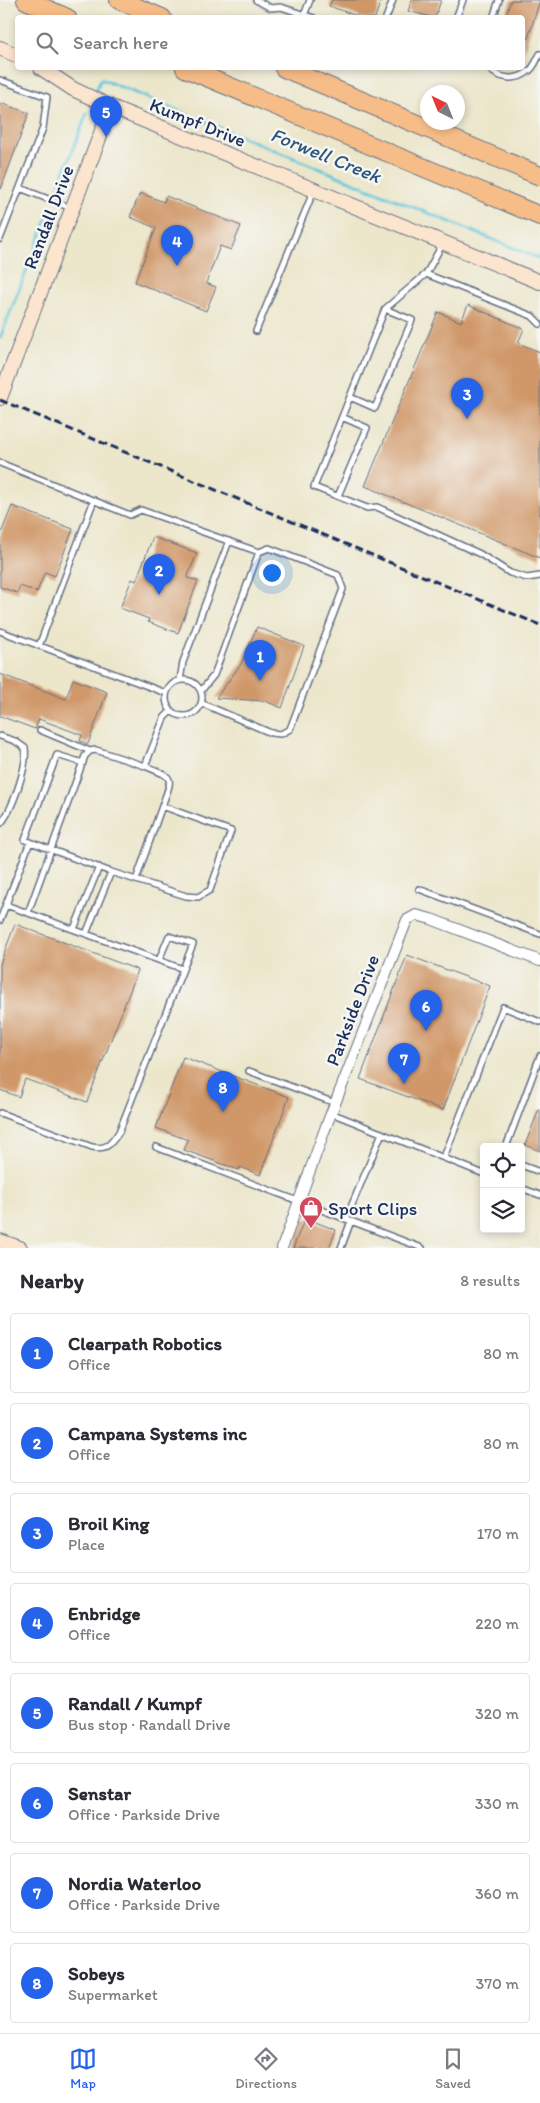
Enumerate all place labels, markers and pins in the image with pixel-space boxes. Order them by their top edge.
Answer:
pin: 5 [90,96,122,137]
pin: 4 [161,225,193,266]
pin: 3 [451,378,483,419]
pin: 2 [143,554,175,595]
pin: 1 [244,640,276,681]
pin: 6 [410,990,442,1031]
pin: 7 [388,1043,420,1084]
pin: 8 [207,1071,239,1112]
shop icon: Sport Clips [298,1195,324,1229]
place label: Sport Clips [328,1197,417,1220]

